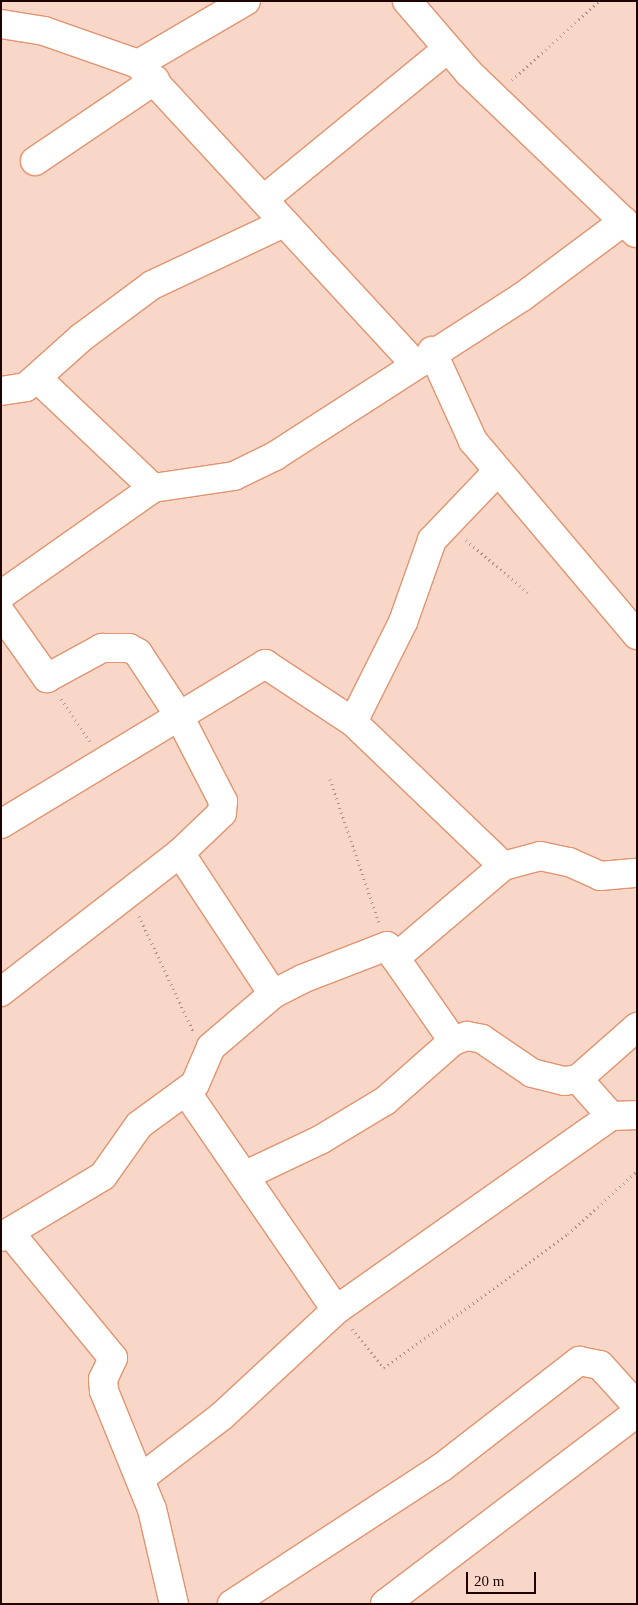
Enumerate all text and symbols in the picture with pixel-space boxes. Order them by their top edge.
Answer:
scale bar [468,1562,538,1594]
text: 20 m [474,1573,504,1589]

